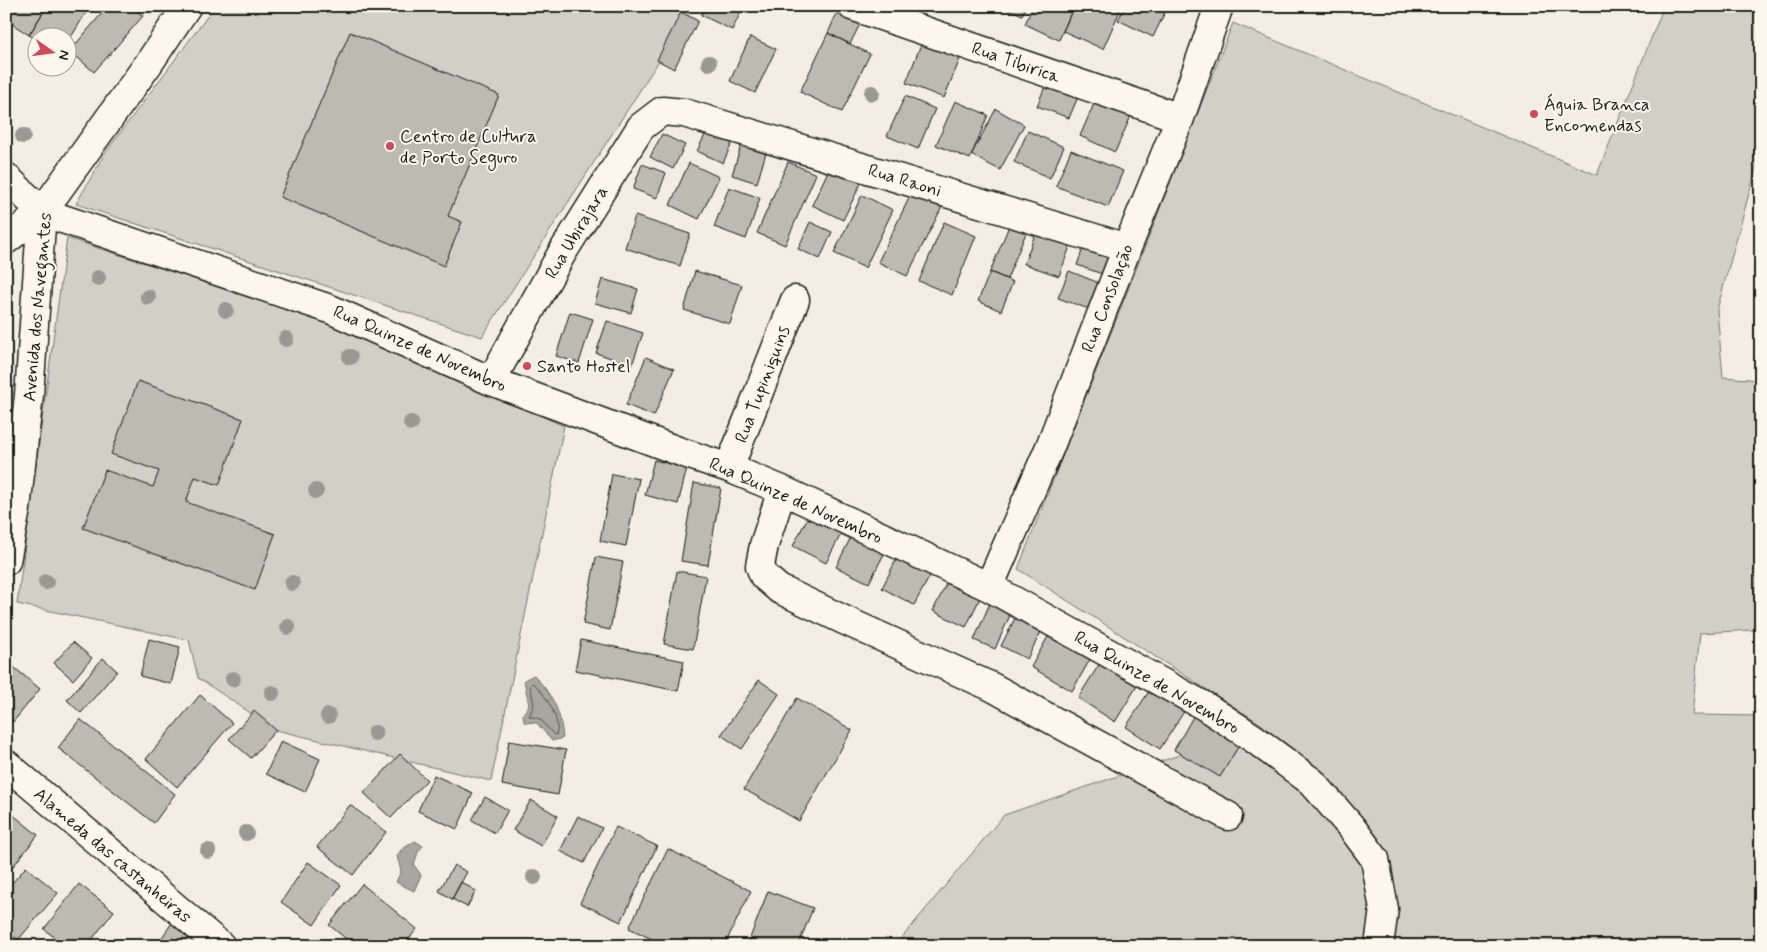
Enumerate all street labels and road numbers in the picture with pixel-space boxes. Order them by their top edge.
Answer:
street label: Rua Tibirica [968,37,1063,89]
street label: Rua Raoni [865,158,944,203]
street label: Rua Ubirajara [540,182,614,284]
street label: Avenida dos Navegantes [18,211,60,403]
street label: Rua Consolação [1076,241,1140,356]
street label: Rua Quinze de Novembro [329,300,510,398]
street label: Rua Tupiniquins [730,322,796,446]
street label: Rua Quinze de Novembro [705,452,886,550]
street label: Rua Quinze de Novembro [1069,626,1244,740]
street label: Alameda das castanheiras [28,783,196,929]

